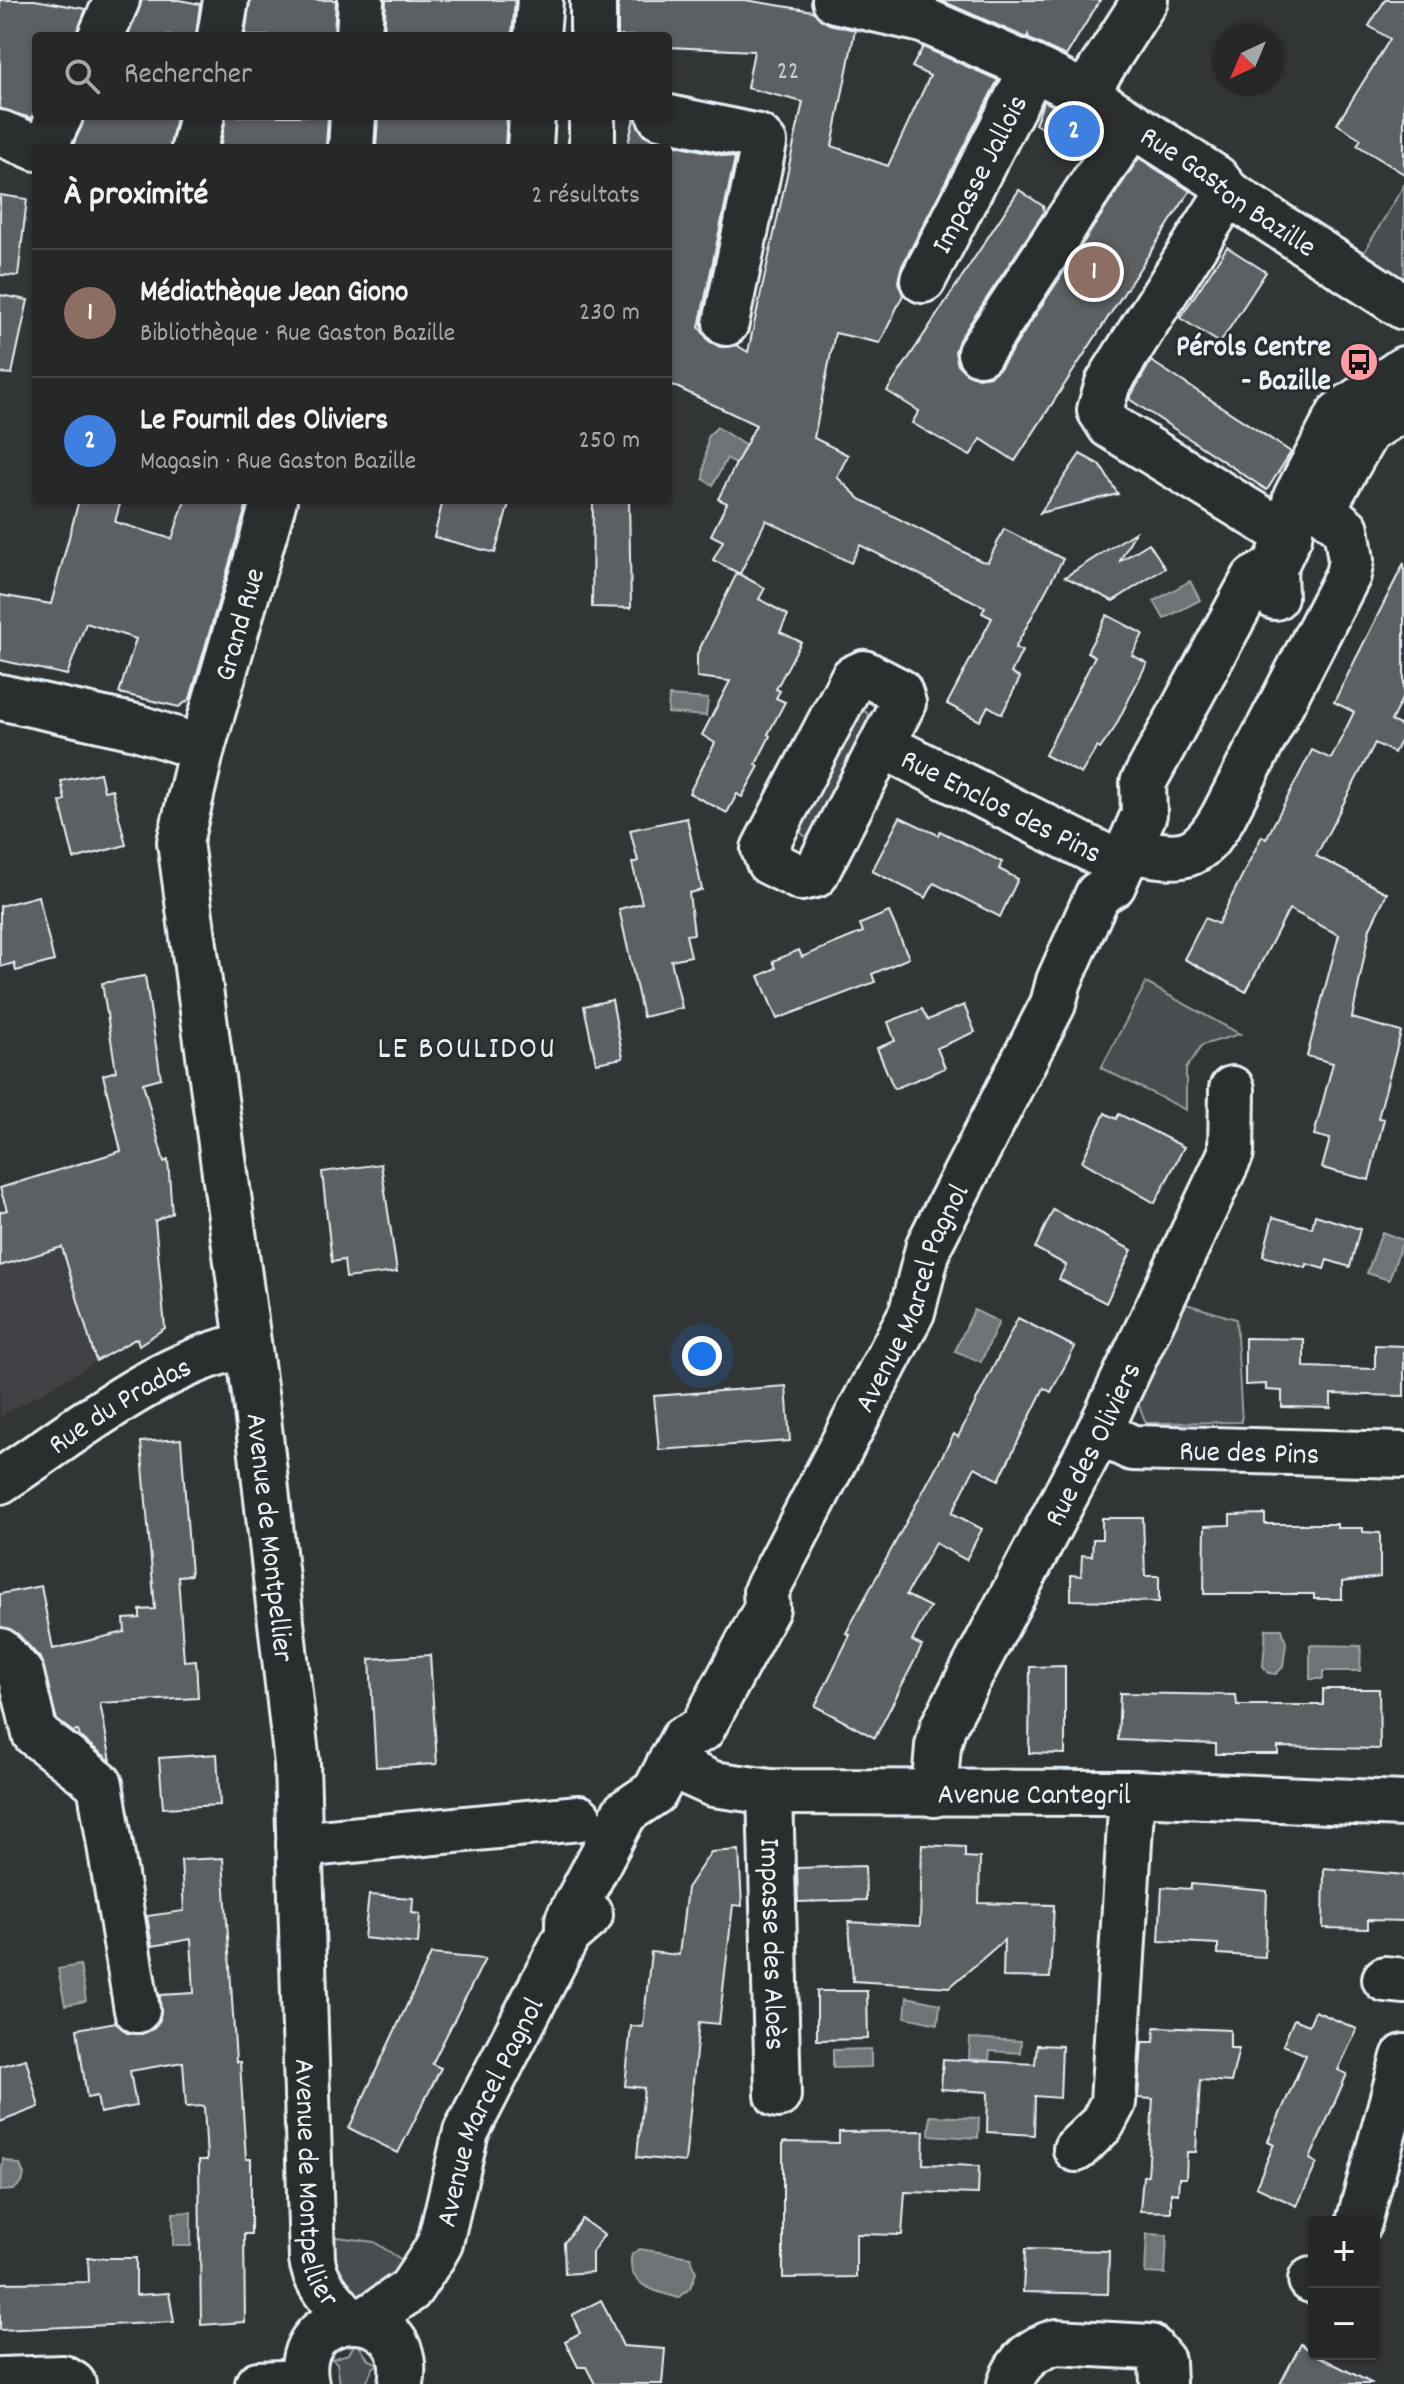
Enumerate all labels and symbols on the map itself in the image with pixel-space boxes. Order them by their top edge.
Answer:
north arrow [1212,24,1284,96]
house number: 22 [777,54,799,91]
street label: Impasse Jallois [923,88,1041,263]
pin: 2 [1048,101,1100,161]
street label: Rue Gaston Bazille [1130,117,1323,271]
pin: 1 [1068,242,1120,302]
place label: Pérols Centre - Bazille [1176,328,1331,405]
bus stop icon: Pérols Centre - Bazille [1338,341,1380,383]
street label: Grand Rue [206,564,279,687]
street label: Rue Enclos des Pins [892,741,1108,877]
district label: LE BOULIDOU [377,1028,557,1074]
street label: Avenue Marcel Pagnol [846,1177,983,1422]
your location [682,1336,722,1376]
street label: Rue du Pradas [41,1348,199,1468]
street label: Rue des Oliviers [1036,1356,1155,1535]
street label: Avenue de Montpellier [232,1411,302,1664]
street label: Rue des Pins [1179,1432,1320,1479]
street label: Avenue Cantegril [938,1775,1131,1819]
street label: Impasse des Aloès [745,1837,794,2051]
street label: Avenue Marcel Pagnol [427,1991,558,2232]
street label: Avenue de Montpellier [280,2058,347,2319]

